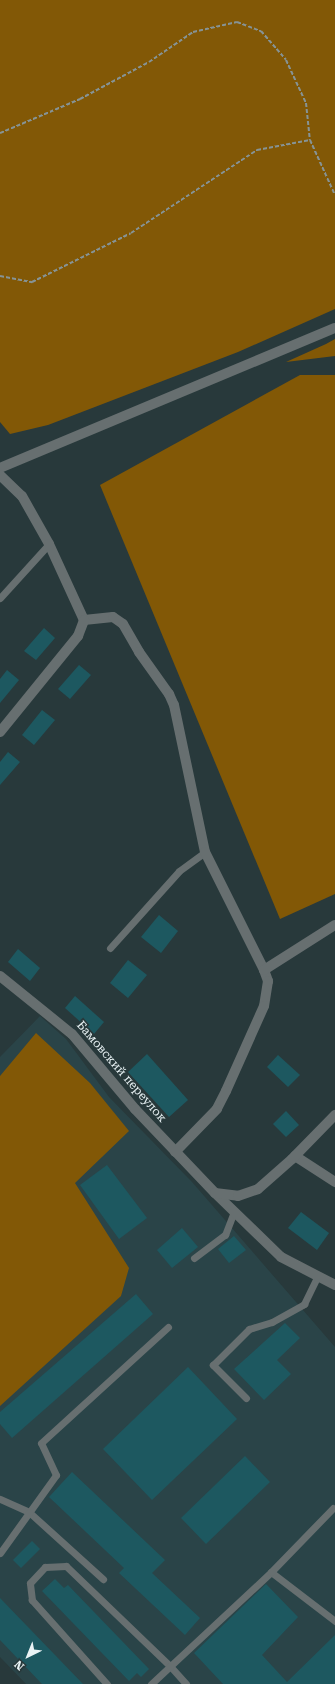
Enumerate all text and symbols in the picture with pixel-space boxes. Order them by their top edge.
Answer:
street label: Бамовский переулок [73,1018,169,1126]
north arrow [8,1636,48,1676]
text: N [12,1658,27,1673]

